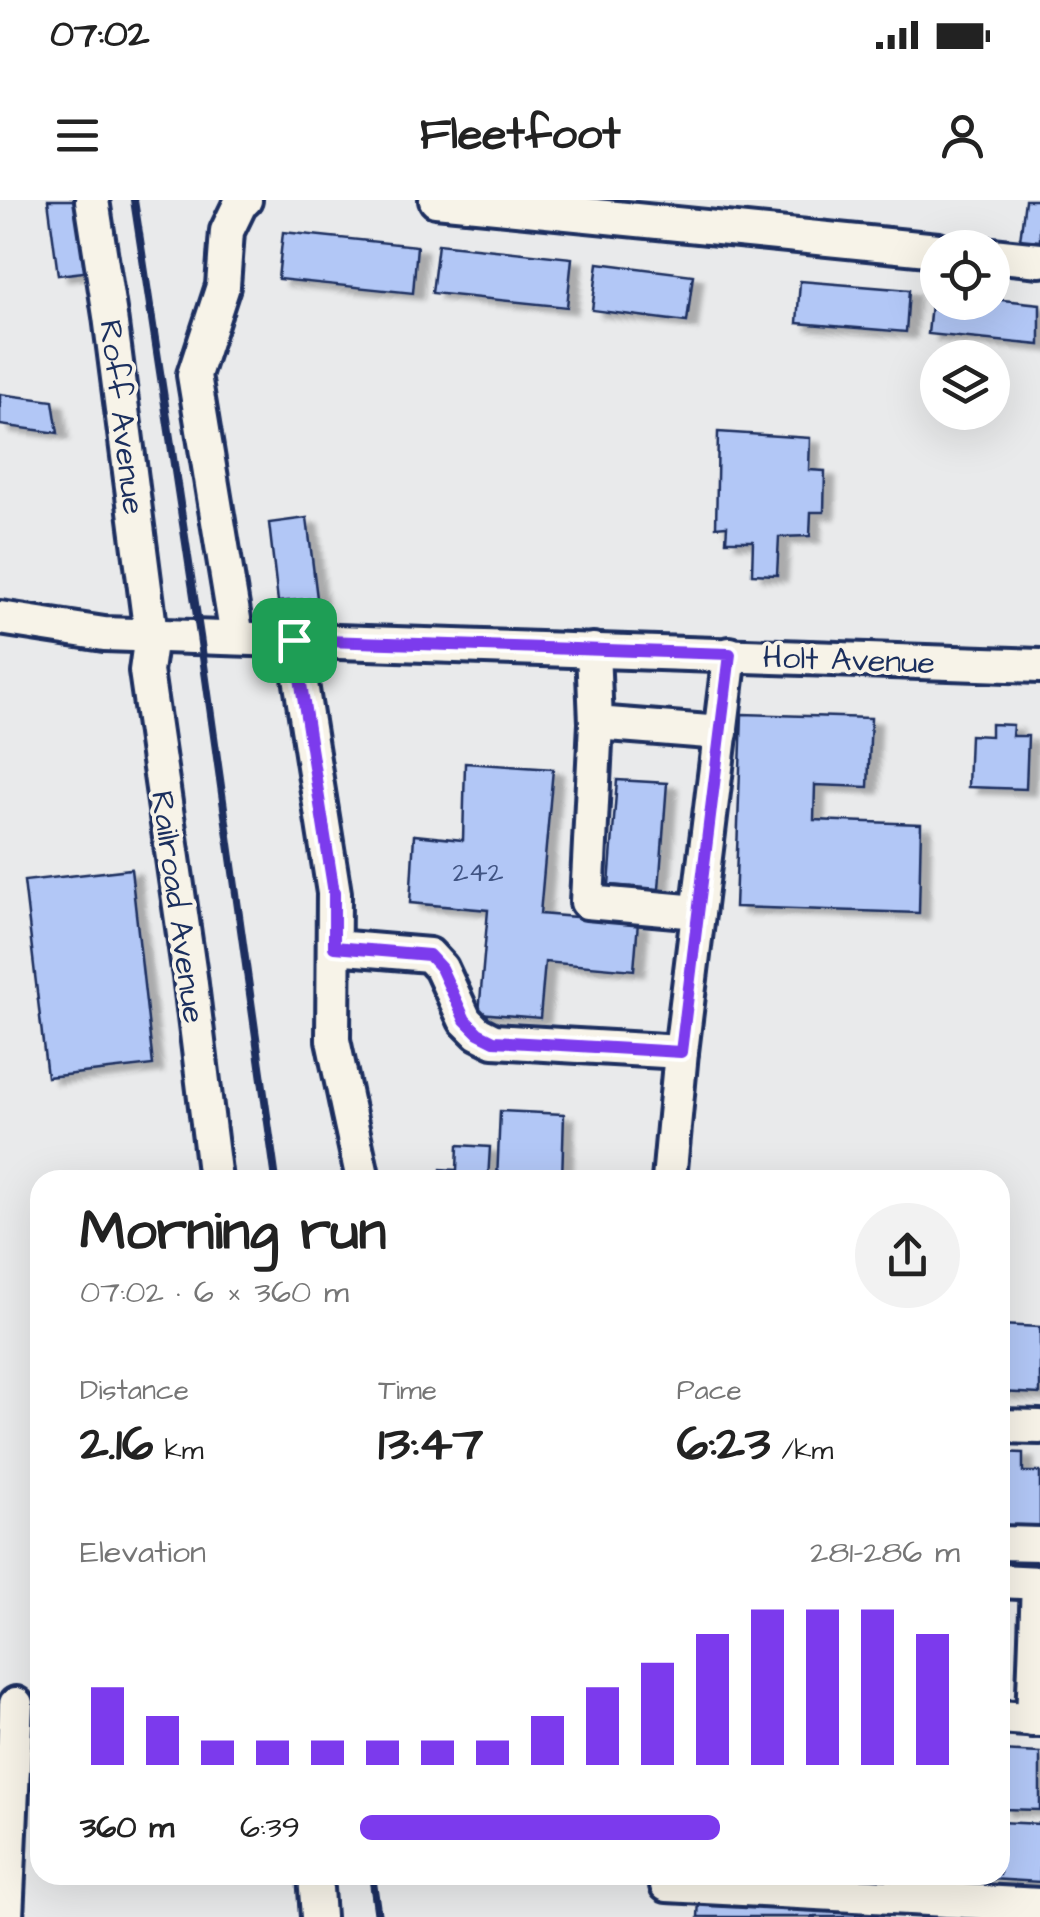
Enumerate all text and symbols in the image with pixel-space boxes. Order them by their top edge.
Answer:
text: 07:02 [50,9,149,61]
text: Fleetfoot [420,104,620,166]
icon: menu [50,108,105,163]
icon: person [935,108,990,163]
map controls [920,230,1010,430]
button: locate [920,230,1010,320]
street label: Roff Avenue [87,317,156,517]
button: layers [920,340,1010,430]
pin [252,598,337,683]
icon: arrive [267,613,322,668]
street label: Holt Avenue [762,635,936,686]
street label: Railroad Avenue [139,788,216,1026]
house number: 242 [452,853,504,892]
text: Morning run [80,1194,386,1270]
button: share [855,1203,960,1308]
text: 07:02 · 6 × 360 m [80,1270,349,1315]
text: Distance [80,1371,189,1410]
text: Time [378,1371,437,1410]
text: Pace [677,1371,742,1410]
text: 2.16 [80,1410,153,1479]
text: 13:47 [378,1410,483,1479]
text: 6:23 [677,1410,770,1479]
text: km [153,1431,204,1470]
text: /km [770,1431,833,1470]
text: Elevation [80,1530,206,1575]
text: 281–286 m [810,1530,960,1575]
text: 360 m [80,1805,174,1850]
text: 6:39 [240,1805,300,1850]

